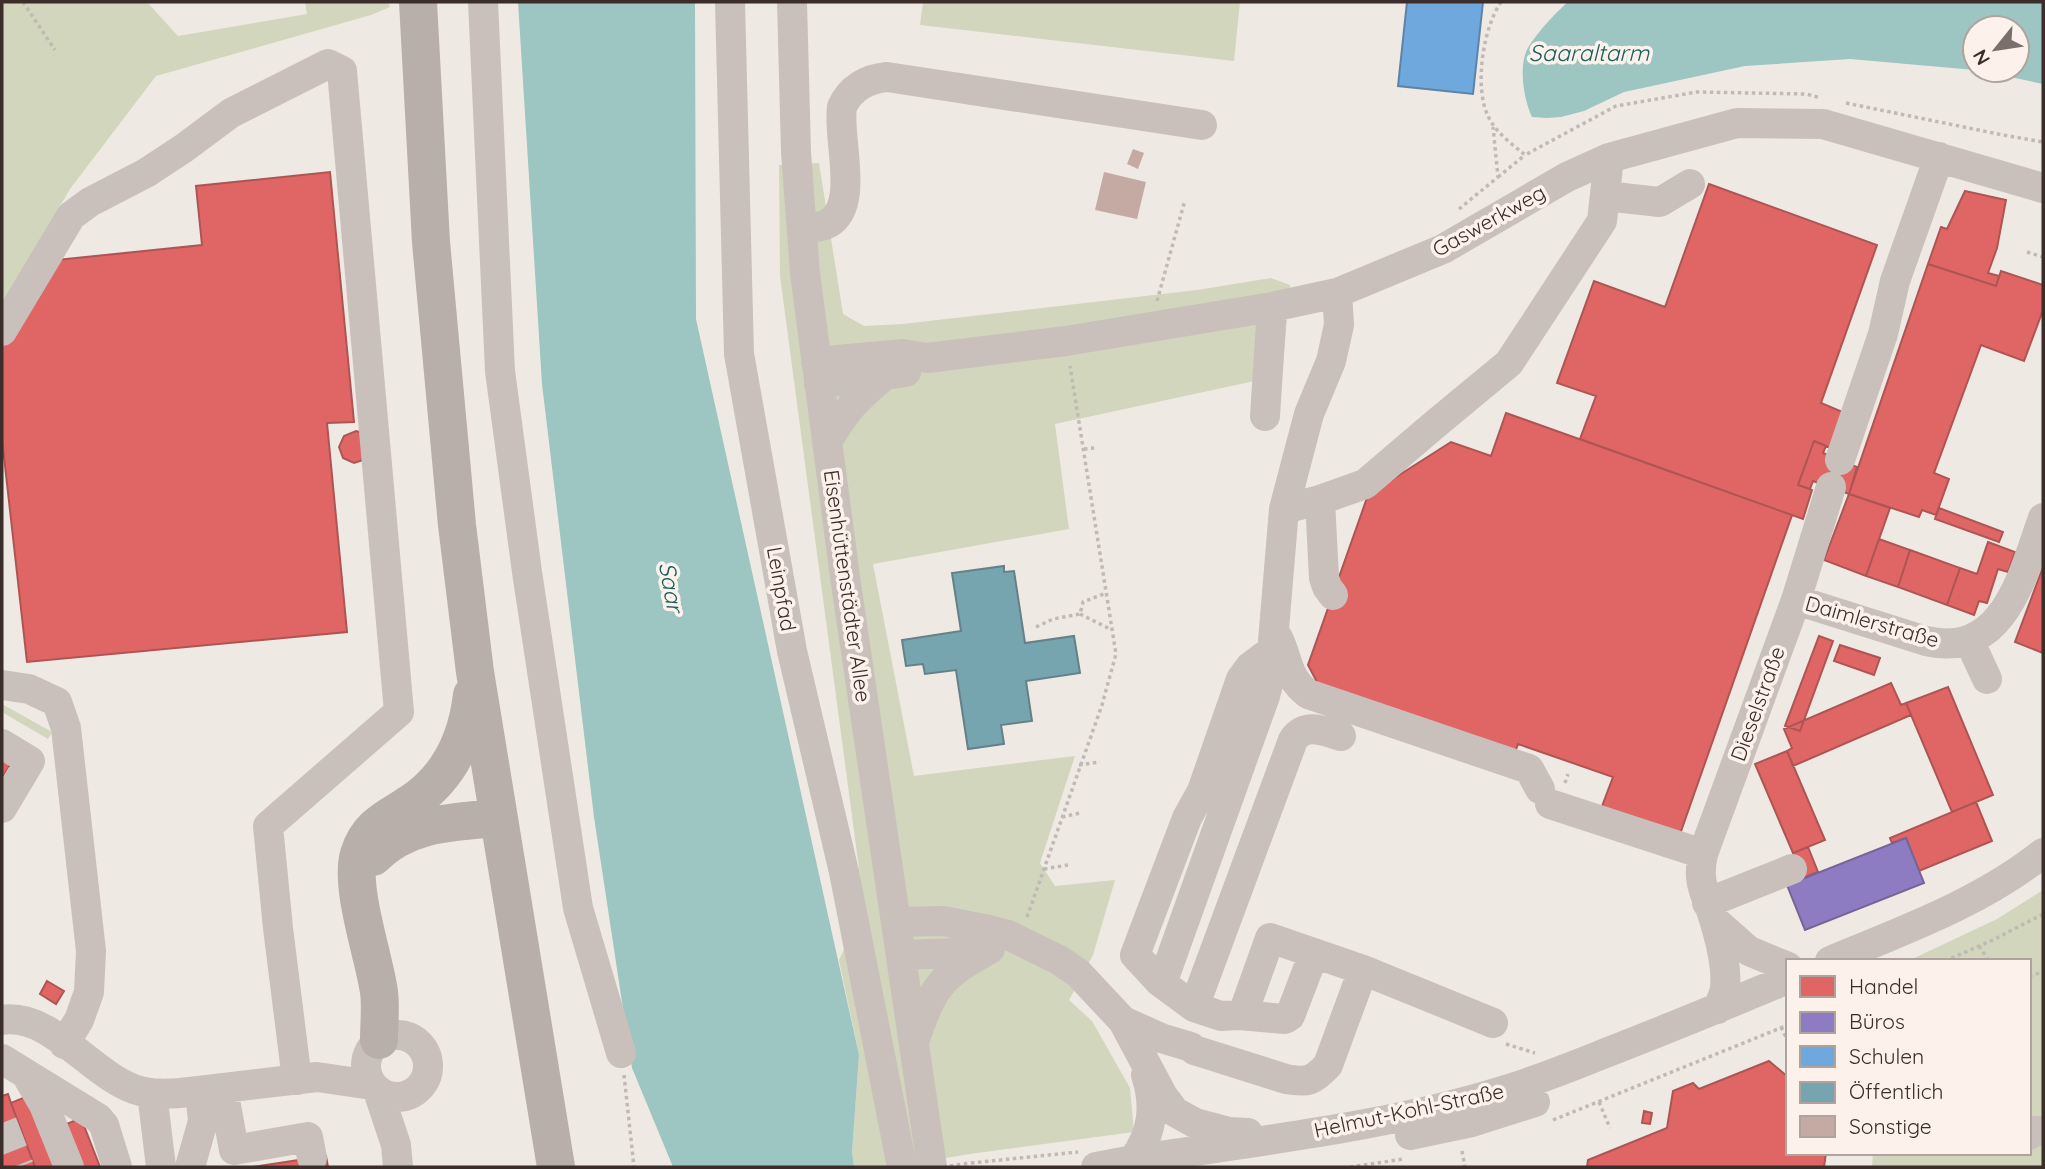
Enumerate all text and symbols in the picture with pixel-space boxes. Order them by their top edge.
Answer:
north arrow [1961,14,2031,84]
water label: Saaraltarm [1529,38,1650,67]
text: N [1967,45,1995,70]
street label: Gaswerkweg [1428,178,1550,262]
street label: Eisenhüttenstädter Allee [819,468,877,704]
street label: Leinpfad [762,545,802,633]
water label: Saar [653,560,691,617]
street label: Daimlerstraße [1802,589,1942,653]
street label: Dieselstraße [1724,643,1790,765]
legend [1786,959,2031,1155]
text: Handel [1849,973,1918,999]
text: Büros [1849,1008,1905,1034]
text: Schulen [1849,1043,1924,1069]
street label: Helmut-Kohl-Straße [1311,1077,1506,1143]
text: Öffentlich [1849,1078,1943,1104]
text: Sonstige [1849,1113,1932,1139]

